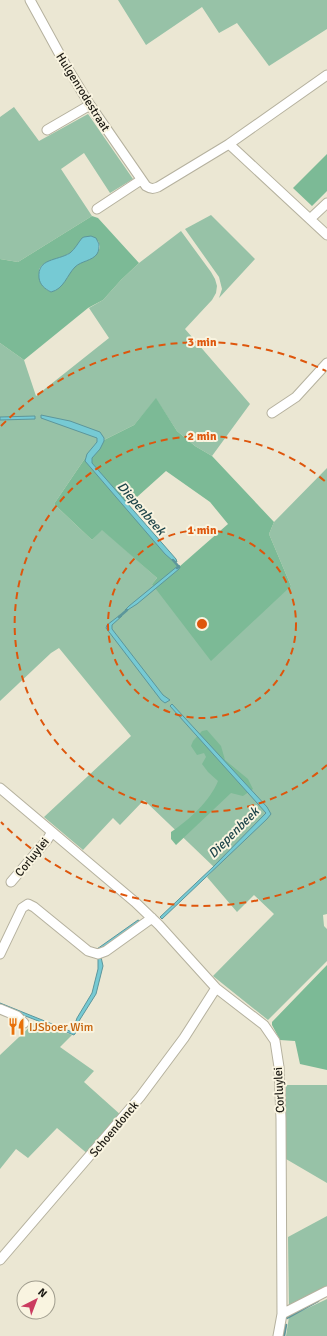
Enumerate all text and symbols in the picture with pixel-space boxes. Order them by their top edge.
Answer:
street label: Hulgenrodestraat [52,50,113,134]
text: 3 min [188,335,217,350]
text: 2 min [188,429,217,444]
water label: Diepenbeek [114,479,170,540]
text: 1 min [188,523,217,538]
centre of rings [195,617,209,631]
water label: Diepenbeek [205,803,264,861]
street label: Corluylei [12,835,53,880]
restaurant icon: IJSboer Wim [6,1017,26,1037]
place label: IJSboer Wim [29,1020,93,1035]
street label: Corluylei [271,1067,288,1113]
street label: Schoendonck [87,1098,142,1160]
north arrow [16,1280,56,1320]
text: N [35,1286,50,1300]

